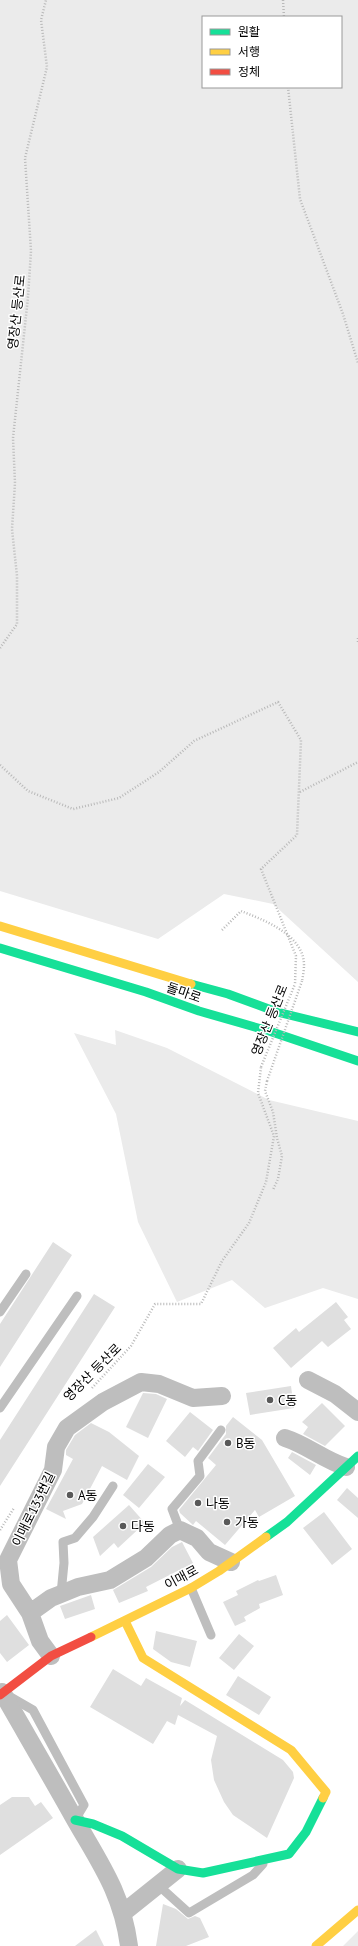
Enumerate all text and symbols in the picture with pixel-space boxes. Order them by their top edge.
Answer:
legend [202,16,342,88]
text: 원활 [238,24,260,39]
text: 서행 [238,44,260,59]
text: 정체 [238,64,260,79]
street label: 영장산 등산로 [4,274,29,350]
street label: 돌마로 [164,979,204,1006]
street label: 영장산 등산로 [247,982,291,1058]
street label: 영장산 등산로 [60,1340,125,1405]
place label: C동 [278,1392,297,1409]
marker: C동 [265,1395,275,1405]
place label: B동 [236,1435,256,1452]
marker: B동 [223,1438,233,1448]
street label: 이매로133번길 [8,1469,59,1549]
place label: A동 [78,1487,98,1504]
marker: A동 [65,1490,75,1500]
place label: 나동 [206,1495,230,1512]
marker: 나동 [193,1498,203,1508]
place label: 가동 [235,1514,259,1531]
marker: 가동 [222,1517,232,1527]
place label: 다동 [131,1518,155,1535]
marker: 다동 [118,1521,128,1531]
street label: 이매로 [161,1561,201,1593]

